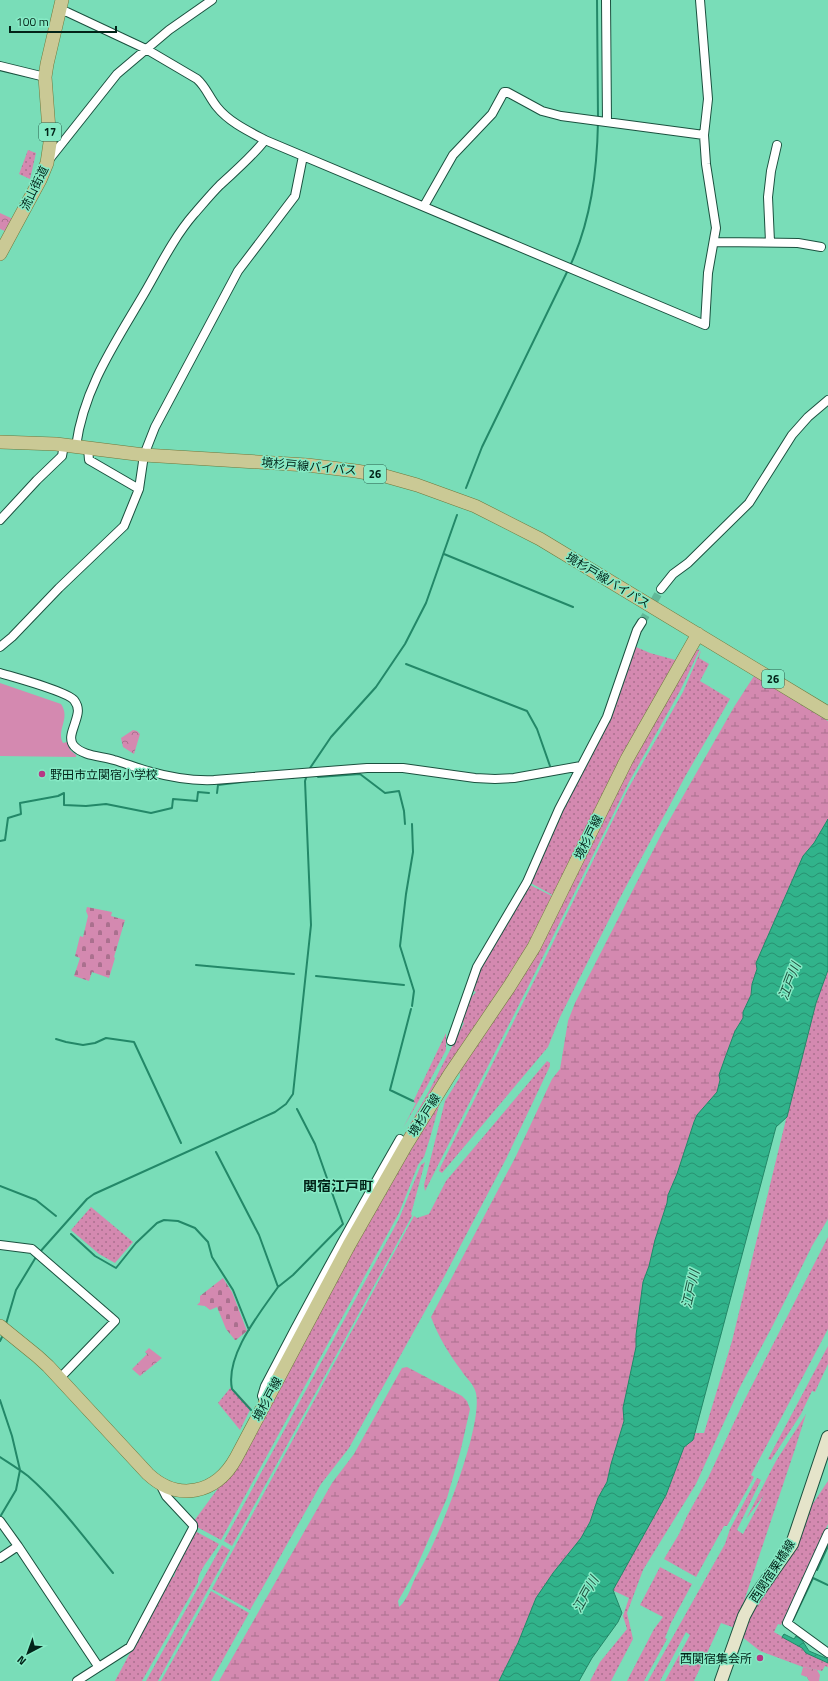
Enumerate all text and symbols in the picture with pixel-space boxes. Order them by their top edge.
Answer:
scale bar [10,8,116,34]
text: 100 m [16,12,49,31]
road number: 17 [39,123,61,141]
street label: 流山街道 [15,162,53,214]
street label: 境杉戸線バイパス [260,452,358,480]
road number: 26 [364,465,386,483]
street label: 境杉戸線バイパス [562,547,654,613]
road number: 26 [762,670,784,688]
place label: 野田市立関宿小学校 [50,765,158,784]
marker: 野田市立関宿小学校 [37,769,47,779]
street label: 境杉戸線 [569,811,607,863]
water label: 江戸川 [773,957,806,1003]
street label: 境杉戸線 [403,1090,445,1140]
district label: 関宿江戸町 [303,1175,373,1196]
water label: 江戸川 [676,1266,705,1310]
street label: 境杉戸線 [247,1373,287,1425]
street label: 西関宿栗橋線 [744,1536,800,1606]
water label: 江戸川 [567,1570,604,1616]
north arrow [8,1633,48,1673]
place label: 西関宿集会所 [680,1649,752,1668]
text: N [13,1652,30,1669]
marker: 西関宿集会所 [755,1653,765,1663]

